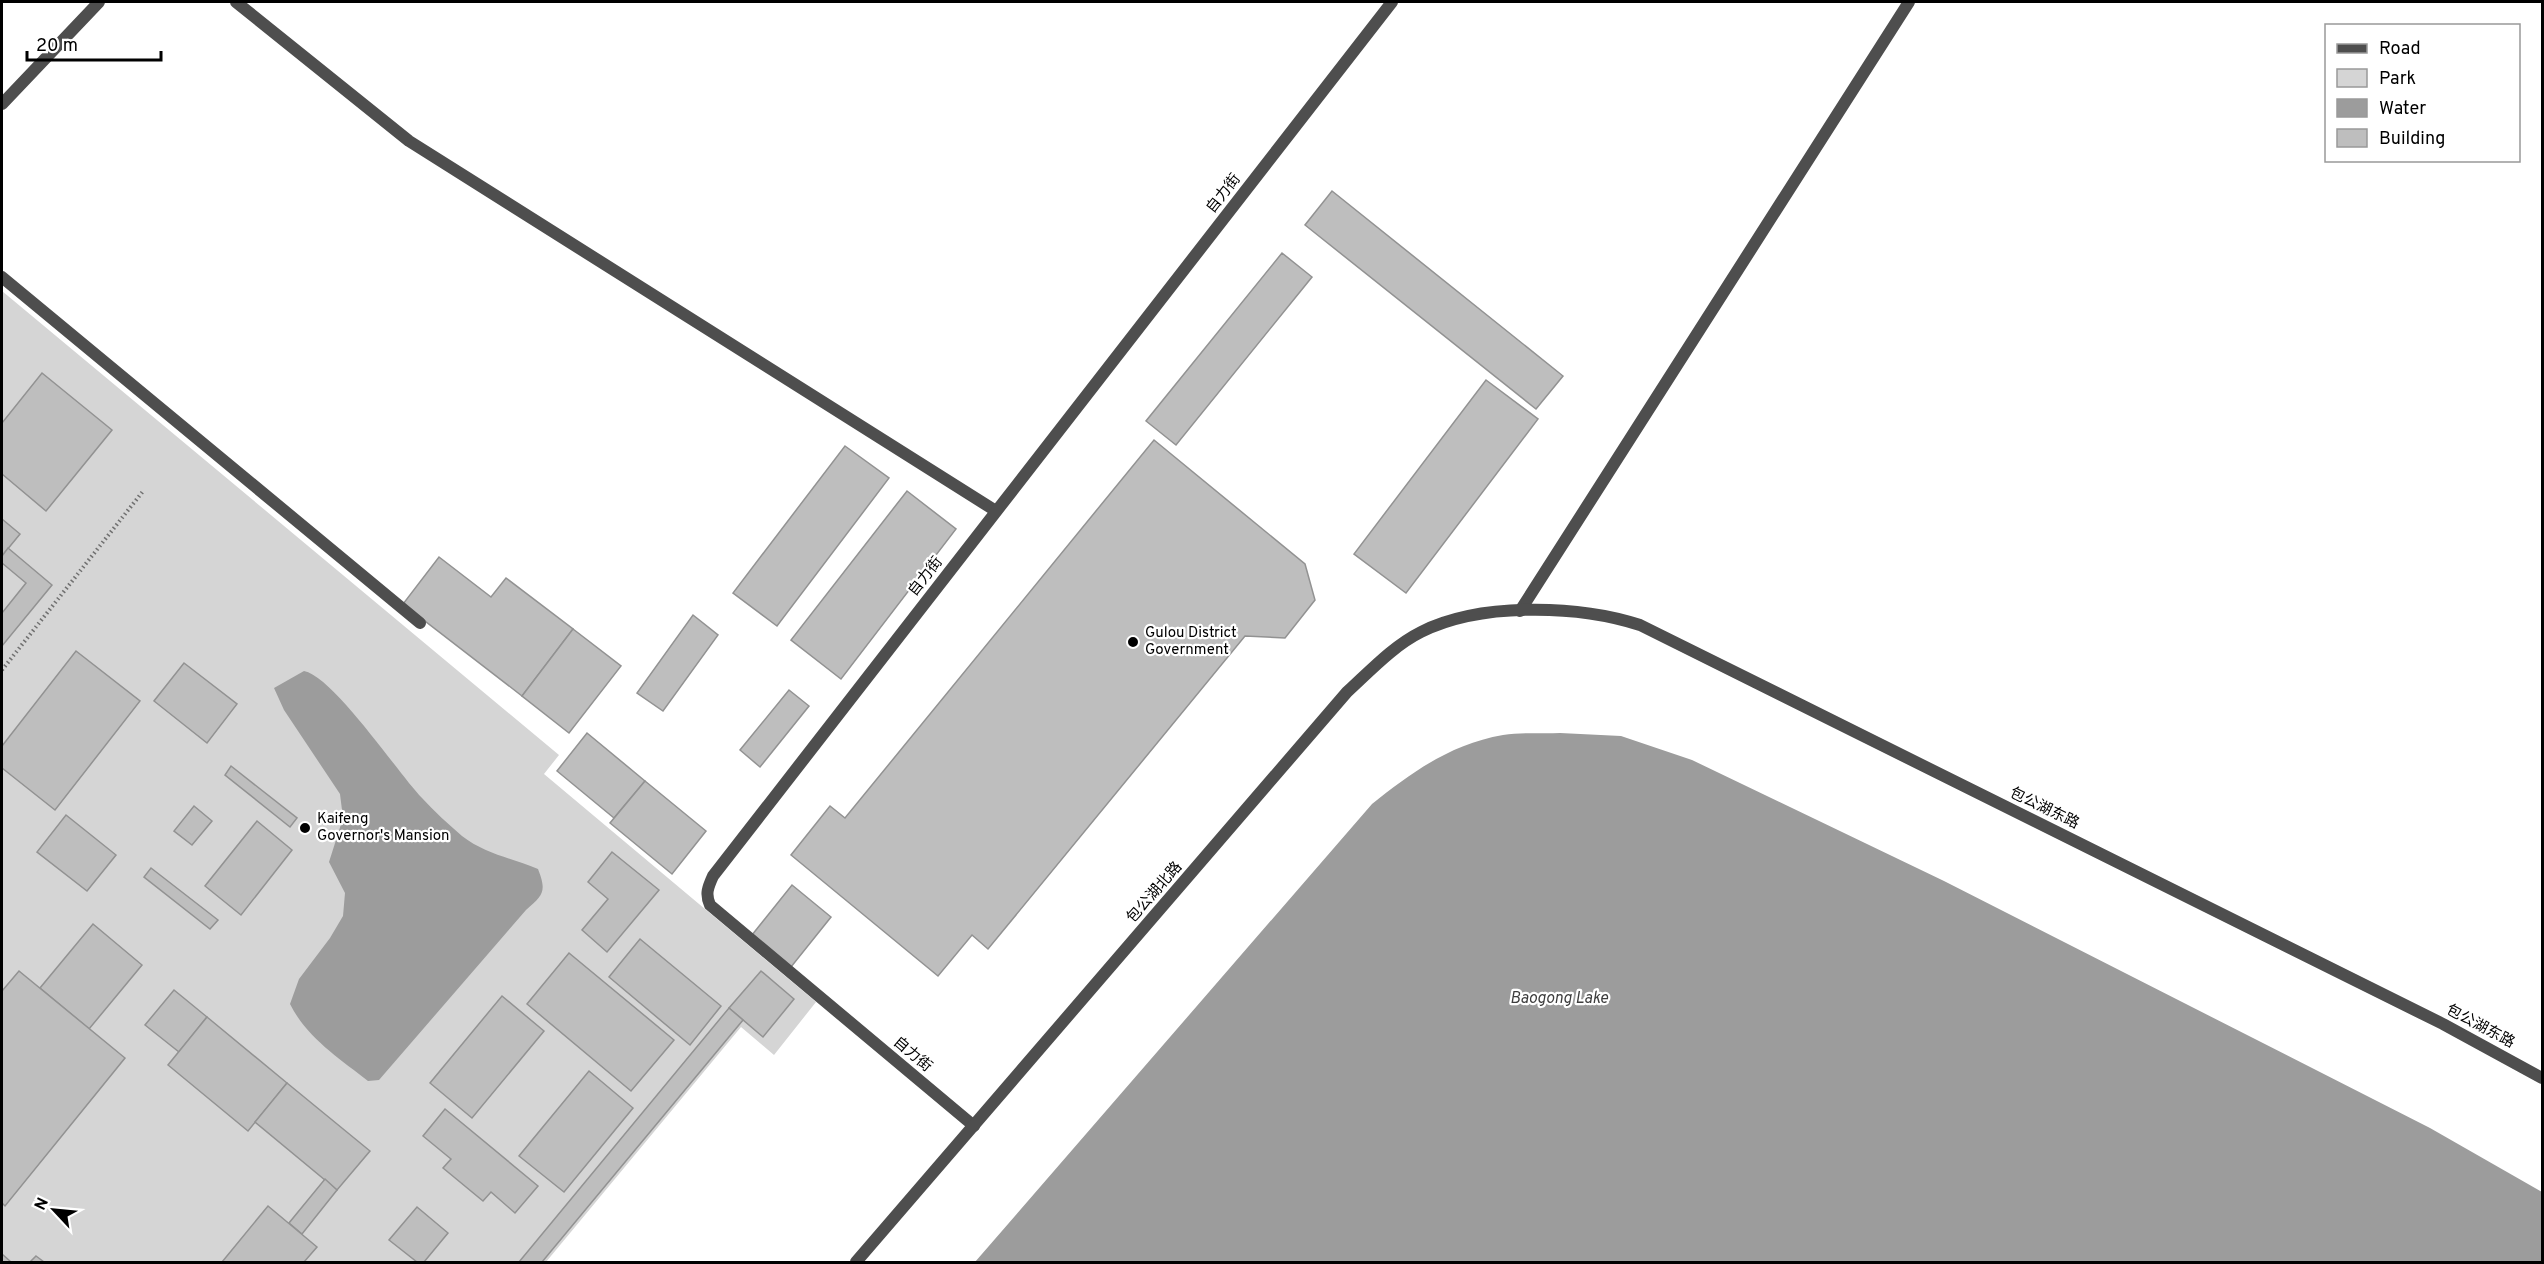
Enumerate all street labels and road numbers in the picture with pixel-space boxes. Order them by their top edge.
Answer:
street label: 自力街 [1203,170,1245,218]
street label: 自力街 [905,553,947,601]
street label: 包公湖东路 [2006,784,2082,834]
street label: 包公湖北路 [1122,858,1187,928]
street label: 包公湖东路 [2442,1001,2518,1053]
street label: 自力街 [889,1033,935,1077]

